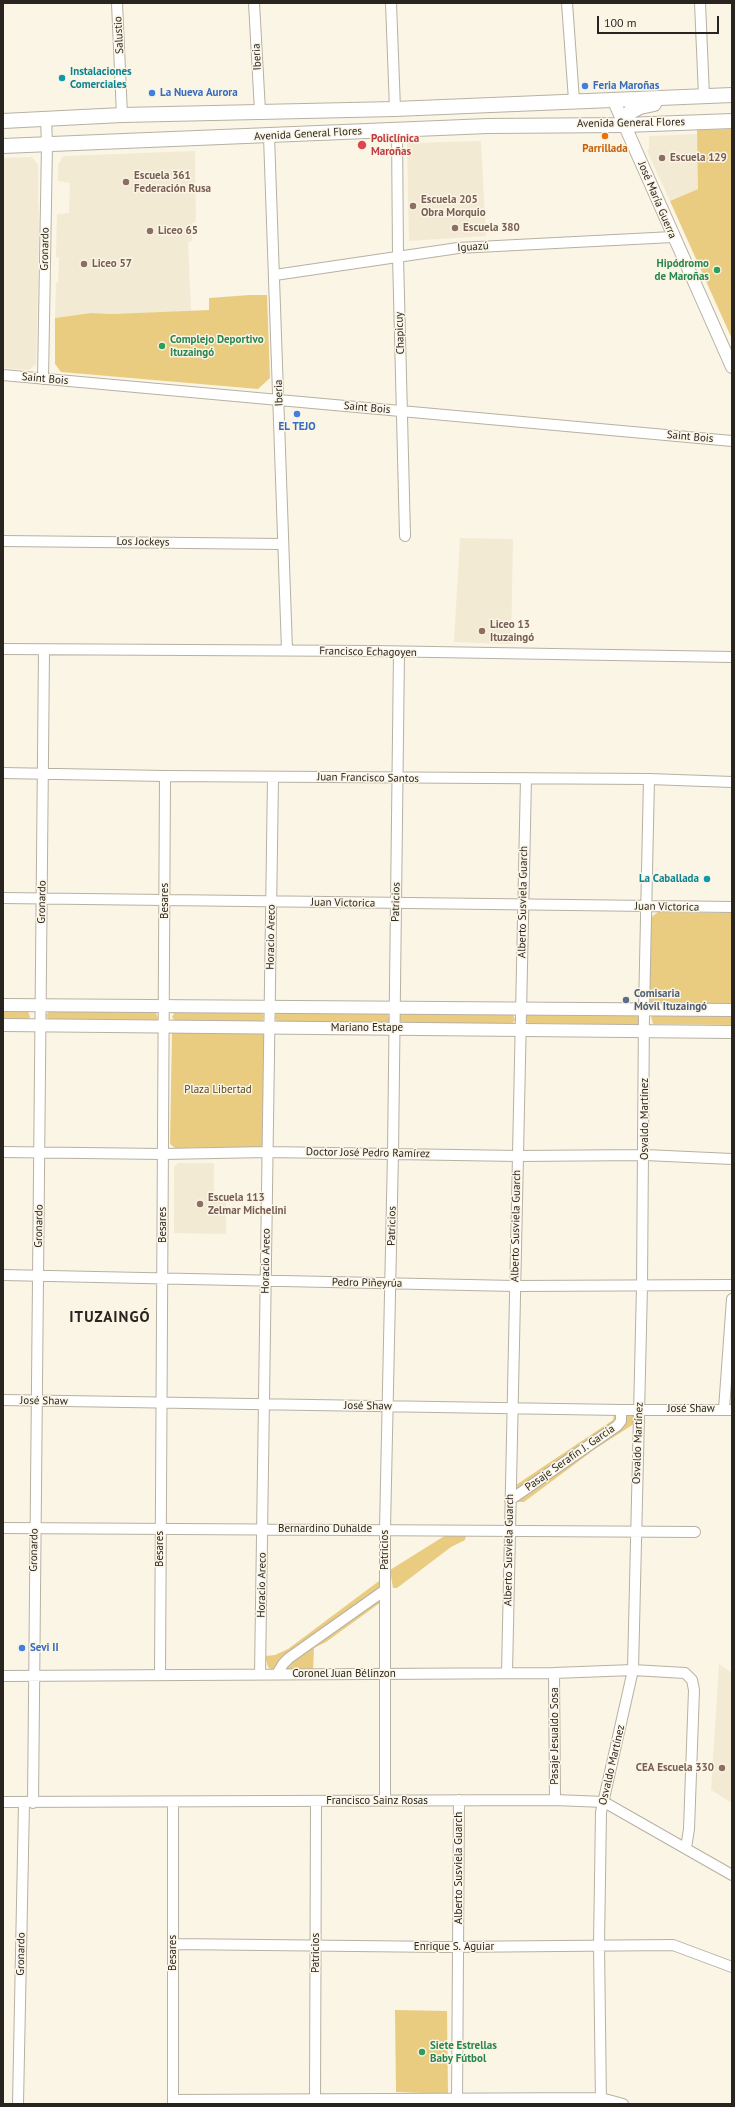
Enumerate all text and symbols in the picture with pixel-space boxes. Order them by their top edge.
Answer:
scale bar [599,8,721,34]
text: 100 m [604,15,637,30]
street label: Salustio [111,16,127,54]
street label: Iberia [250,43,264,71]
place label: Instalaciones Comerciales [70,65,132,91]
marker: Instalaciones Comerciales [57,73,67,83]
place label: Feria Maroñas [593,79,659,93]
marker: Feria Maroñas [580,81,590,91]
place label: La Nueva Aurora [160,86,238,100]
marker: La Nueva Aurora [147,88,157,98]
street label: Avenida General Flores [577,115,685,131]
street label: Avenida General Flores [254,125,362,143]
marker: Parrillada [600,131,610,141]
place label: Policlínica Maroñas [371,132,419,158]
marker: Policlínica Maroñas [356,139,368,151]
place label: Parrillada [582,142,628,156]
place label: Escuela 129 [670,151,727,165]
marker: Escuela 129 [657,153,667,163]
street label: José María Guerra [635,159,679,241]
place label: Escuela 361 Federación Rusa [134,169,211,195]
marker: Escuela 361 Federación Rusa [121,177,131,187]
place label: Escuela 205 Obra Morquio [421,193,486,219]
marker: Escuela 205 Obra Morquio [408,201,418,211]
place label: Escuela 380 [463,221,520,235]
marker: Escuela 380 [450,223,460,233]
place label: Liceo 65 [158,224,198,238]
marker: Liceo 65 [145,226,155,236]
street label: Gronardo [38,227,52,271]
street label: Iguazú [457,239,489,255]
place label: Liceo 57 [92,257,132,271]
place label: Hipódromo de Maroñas [655,257,709,283]
marker: Liceo 57 [79,259,89,269]
marker: Hipódromo de Maroñas [712,265,722,275]
street label: Chapicuy [393,311,407,355]
place label: Complejo Deportivo Ituzaingó [170,333,264,359]
marker: Complejo Deportivo Ituzaingó [157,341,167,351]
street label: Saint Bois [21,370,69,388]
street label: Iberia [272,379,286,407]
street label: Saint Bois [343,399,391,417]
marker: EL TEJO [292,409,302,419]
place label: EL TEJO [278,420,316,434]
street label: Saint Bois [666,428,714,446]
street label: Los Jockeys [116,535,170,549]
place label: Liceo 13 Ituzaingó [490,618,534,644]
marker: Liceo 13 Ituzaingó [477,626,487,636]
street label: Francisco Echagoyen [319,645,417,659]
street label: Juan Francisco Santos [317,771,419,785]
street label: Alberto Susviela Guarch [515,846,531,958]
place label: La Caballada [639,872,699,886]
marker: La Caballada [702,874,712,884]
street label: Gronardo [35,880,49,924]
street label: Patricios [389,882,403,922]
street label: Besares [158,883,172,919]
street label: Juan Victorica [311,896,375,910]
street label: Juan Victorica [635,900,699,914]
street label: Horacio Areco [264,904,278,970]
place label: Comisaria Móvil Ituzaingó [634,987,707,1013]
marker: Comisaria Móvil Ituzaingó [621,995,631,1005]
street label: Mariano Estape [331,1021,403,1035]
street label: Osvaldo Martínez [638,1078,652,1160]
park label: Plaza Libertad [184,1083,252,1097]
street label: Doctor José Pedro Ramírez [306,1145,430,1161]
street label: Alberto Susviela Guarch [508,1170,524,1282]
place label: Escuela 113 Zelmar Michelini [208,1191,287,1217]
marker: Escuela 113 Zelmar Michelini [195,1199,205,1209]
street label: Gronardo [32,1204,46,1248]
street label: Patricios [385,1206,399,1246]
street label: Besares [156,1207,170,1243]
street label: Horacio Areco [259,1228,273,1294]
street label: Pedro Piñeyrúa [332,1276,402,1290]
district label: ITUZAINGÓ [69,1309,151,1327]
street label: José Shaw [20,1394,68,1408]
street label: José Shaw [344,1399,392,1413]
street label: Osvaldo Martínez [630,1402,646,1484]
street label: José Shaw [667,1402,715,1416]
street label: Pasaje Serafín J. García [523,1422,617,1494]
street label: Alberto Susviela Guarch [501,1494,517,1606]
street label: Bernardino Duhalde [278,1522,372,1536]
street label: Gronardo [27,1528,41,1572]
street label: Patricios [378,1530,392,1570]
street label: Besares [153,1531,167,1567]
street label: Horacio Areco [255,1552,269,1618]
place label: Sevi II [30,1641,59,1655]
marker: Sevi II [17,1643,27,1653]
street label: Coronel Juan Bélinzon [292,1667,396,1681]
street label: Pasaje Jesualdo Sosa [548,1687,562,1785]
street label: Osvaldo Martínez [596,1723,628,1807]
place label: CEA Escuela 330 [636,1761,714,1775]
marker: CEA Escuela 330 [717,1763,727,1773]
street label: Francisco Sainz Rosas [326,1794,428,1808]
street label: Alberto Susviela Guarch [452,1812,466,1924]
street label: Gronardo [14,1932,28,1976]
street label: Patricios [309,1933,323,1973]
street label: Besares [166,1935,180,1971]
street label: Enrique S. Aguiar [414,1940,494,1954]
place label: Siete Estrellas Baby Fútbol [430,2039,497,2065]
marker: Siete Estrellas Baby Fútbol [417,2047,427,2057]

